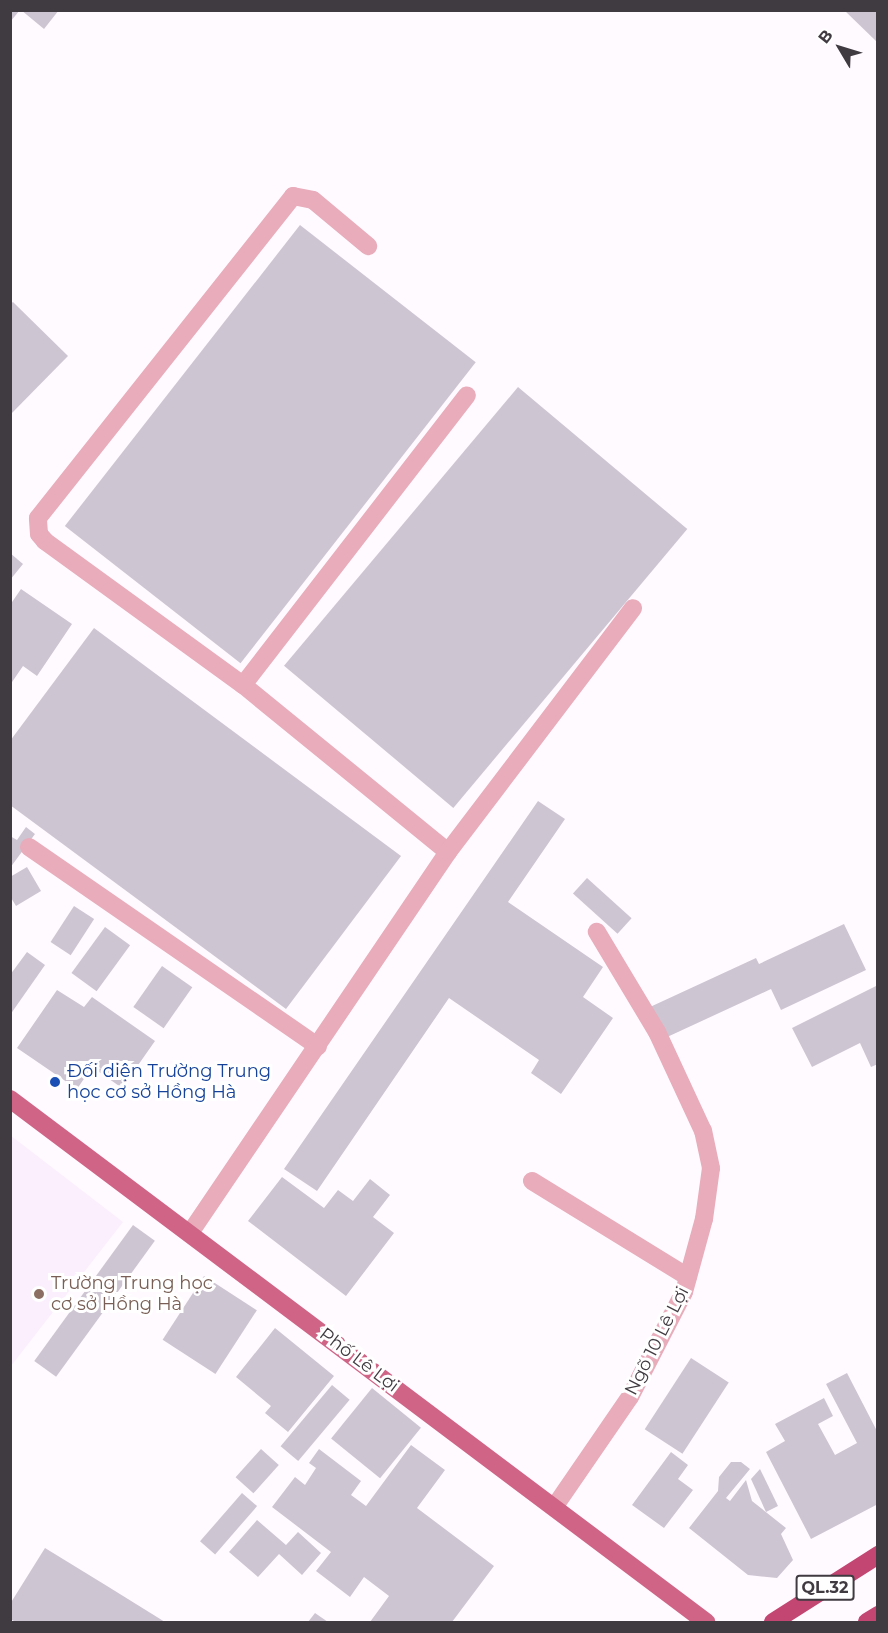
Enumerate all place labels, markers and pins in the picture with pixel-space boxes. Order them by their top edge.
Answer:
place label: Đối diện Trường Trung học cơ sở Hồng Hà [67,1061,271,1104]
marker: Đối diện Trường Trung học cơ sở Hồng Hà [48,1075,62,1089]
place label: Trường Trung học cơ sở Hồng Hà [51,1273,213,1316]
marker: Trường Trung học cơ sở Hồng Hà [32,1287,46,1301]

